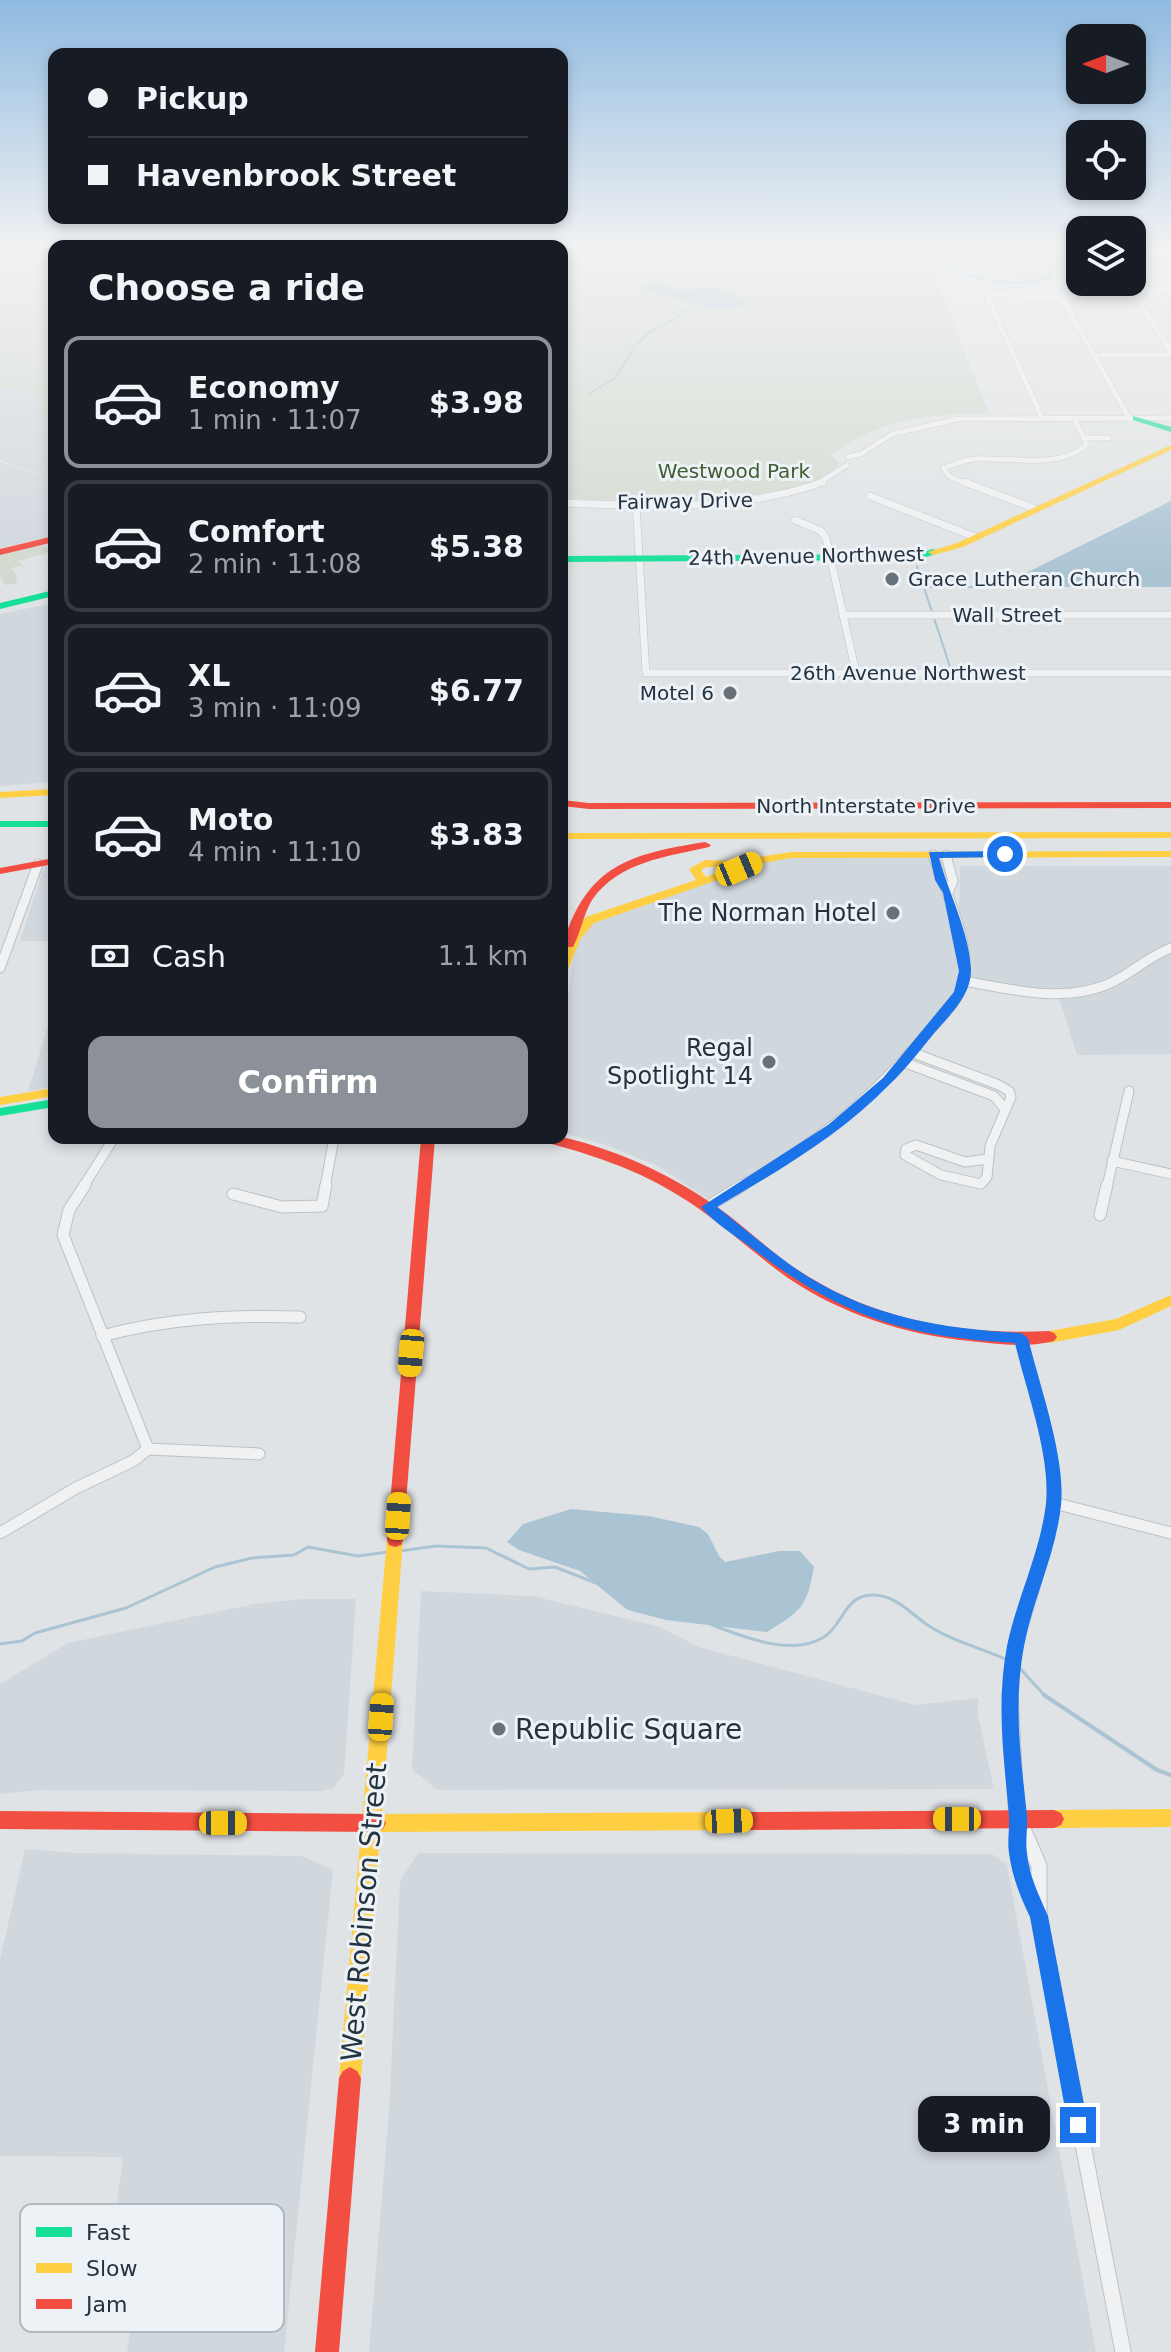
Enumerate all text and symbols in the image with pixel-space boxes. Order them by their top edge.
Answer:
north arrow [1066,24,1146,104]
map controls [1066,24,1146,296]
text: Pickup [136,81,249,116]
button: locate [1066,120,1146,200]
text: Havenbrook Street [136,158,456,193]
button: layers [1066,216,1146,296]
text: Choose a ride [88,267,365,308]
icon: car [92,366,164,438]
text: Economy [188,370,340,405]
text: $3.98 [429,385,524,420]
text: 1 min · 11:07 [188,405,362,435]
park label: Westwood Park [658,459,811,483]
street label: Fairway Drive [617,488,753,514]
icon: car [92,510,164,582]
text: Comfort [188,514,325,549]
text: $5.38 [429,529,524,564]
street label: 24th Avenue Northwest [688,542,924,570]
text: 2 min · 11:08 [188,549,362,579]
place label: Grace Lutheran Church [908,567,1140,591]
marker: Grace Lutheran Church [883,570,901,588]
street label: Wall Street [953,603,1062,627]
icon: car [92,654,164,726]
text: XL [188,658,230,693]
street label: 26th Avenue Northwest [790,661,1026,685]
text: $6.77 [429,673,524,708]
place label: Motel 6 [640,681,714,705]
marker: Motel 6 [721,684,739,702]
text: 3 min · 11:09 [188,693,362,723]
street label: North Interstate Drive [756,794,976,818]
icon: car [92,798,164,870]
text: Moto [188,802,273,837]
text: $3.83 [429,817,524,852]
route start [987,836,1023,872]
text: 4 min · 11:10 [188,837,362,867]
car [712,849,766,889]
place label: The Norman Hotel [657,899,877,927]
marker: The Norman Hotel [884,904,902,922]
icon: cash [88,934,132,978]
text: Cash [152,939,226,974]
text: 1.1 km [438,941,528,971]
place label: Regal Spotlight 14 [607,1034,753,1090]
button: Confirm [88,1036,528,1128]
marker: Regal Spotlight 14 [760,1053,778,1071]
car [397,1328,425,1378]
car [384,1491,412,1541]
car [367,1692,395,1742]
place label: Republic Square [515,1713,742,1746]
marker: Republic Square [490,1720,508,1738]
street label: West Robinson Street [334,1761,394,2063]
car [933,1807,981,1831]
car [705,1808,753,1834]
car [199,1811,247,1835]
callout: 3 min [918,2097,1050,2153]
route end [1060,2107,1096,2143]
text: 3 min [943,2109,1025,2139]
legend [20,2204,284,2332]
text: Fast [86,2220,131,2245]
text: Slow [86,2256,138,2281]
text: Jam [84,2292,127,2317]

